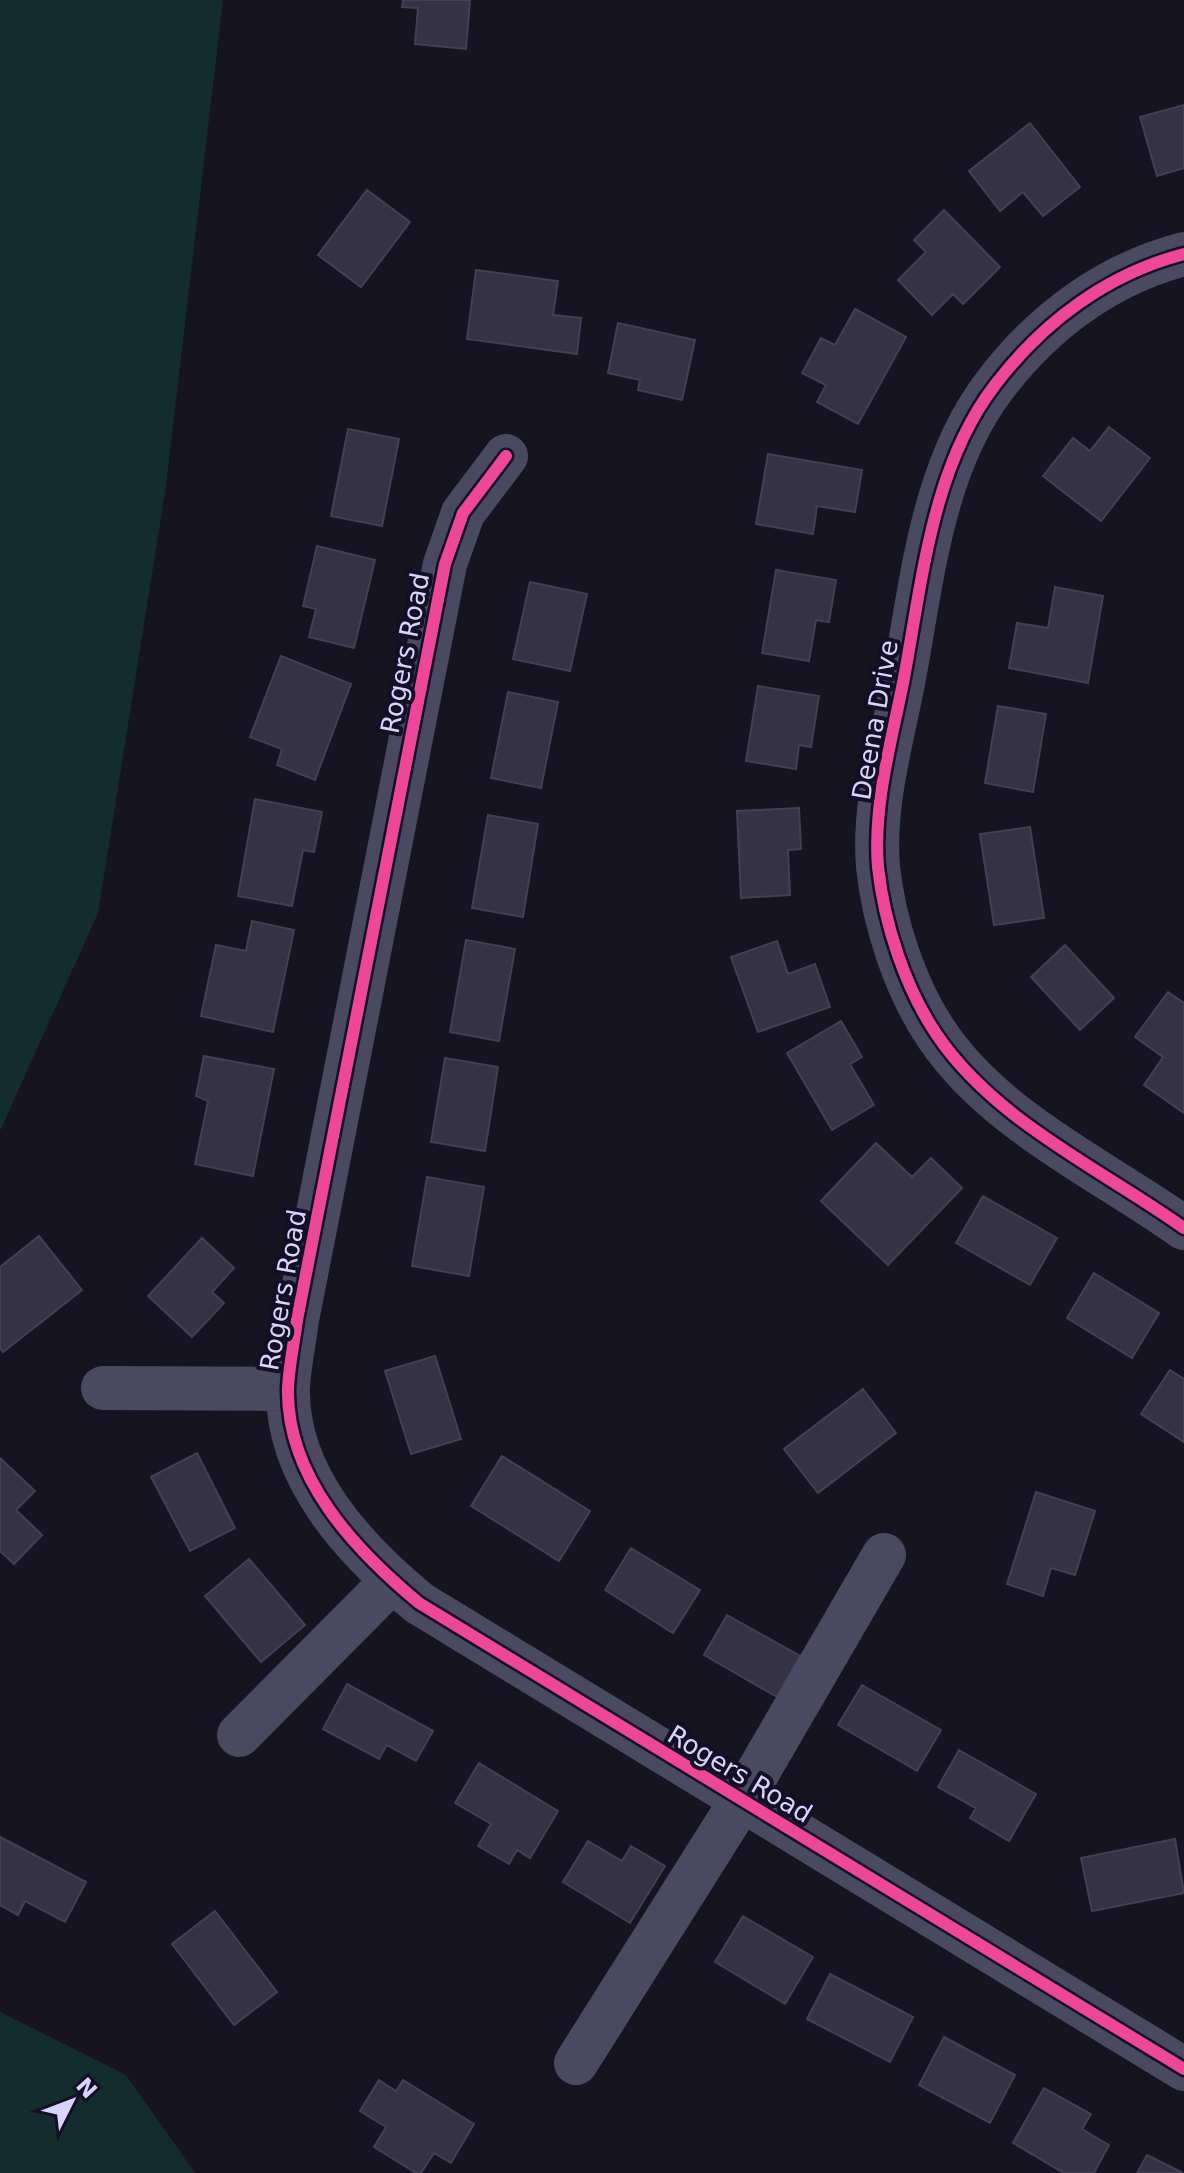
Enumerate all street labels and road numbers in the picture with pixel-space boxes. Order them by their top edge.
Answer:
street label: Rogers Road [375,570,435,736]
street label: Deena Drive [846,638,904,802]
street label: Rogers Road [254,1207,312,1373]
street label: Rogers Road [662,1719,818,1829]

